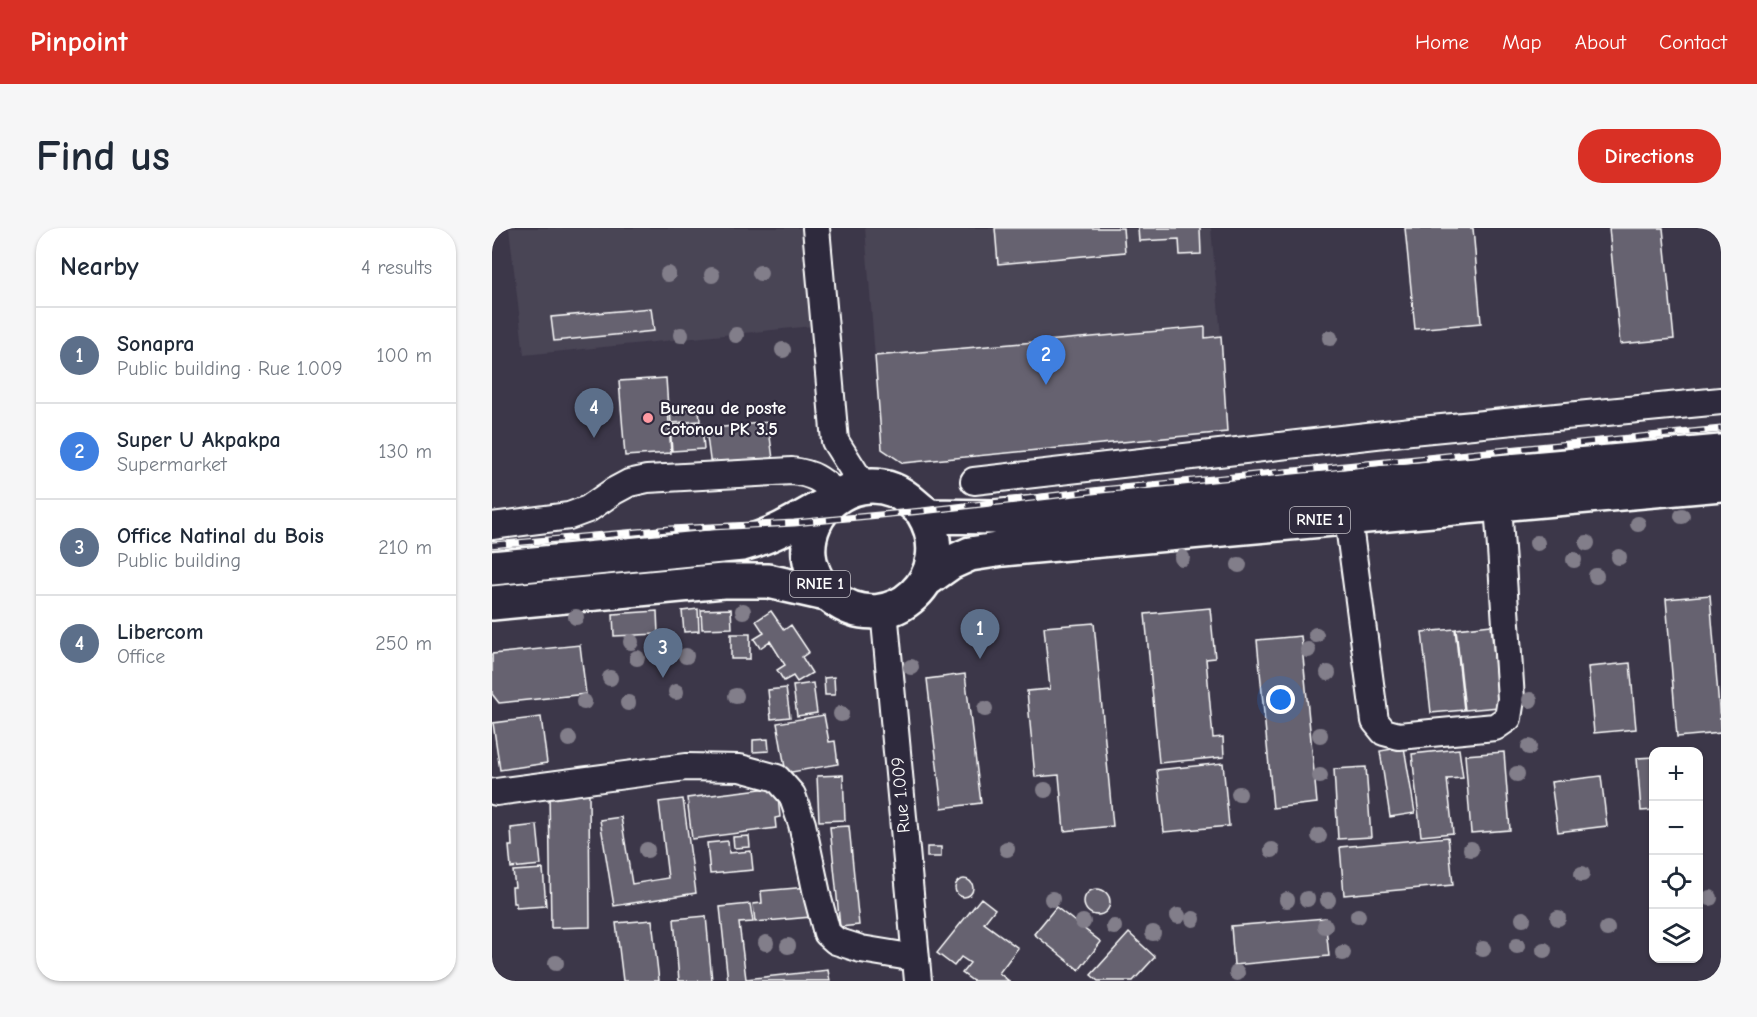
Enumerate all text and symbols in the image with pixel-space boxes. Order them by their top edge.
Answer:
text: Pinpoint [30,26,128,58]
text: Home [1415,30,1469,54]
text: Map [1502,30,1542,54]
text: About [1575,30,1626,54]
text: Contact [1659,30,1727,54]
button: Directions [1578,129,1721,183]
text: Find us [36,132,170,181]
text: Nearby [60,252,139,282]
text: 4 results [361,256,432,279]
text: Sonapra [117,331,194,357]
pin: 2 [1026,336,1066,385]
text: 1 [76,344,83,367]
text: 100 m [377,344,432,367]
text: Public building · Rue 1.009 [117,357,343,380]
pin: 4 [574,388,614,438]
place label: Bureau de poste Cotonou PK 3.5 [660,398,786,440]
marker: Bureau de poste Cotonou PK 3.5 [641,411,655,425]
text: Super U Akpakpa [117,427,281,453]
text: 2 [75,440,84,463]
text: 130 m [379,440,432,463]
text: Supermarket [117,453,227,476]
road number: RNIE 1 [1290,507,1350,533]
text: Office Natinal du Bois [117,523,324,549]
text: 3 [75,536,84,559]
text: 210 m [378,536,432,559]
text: Public building [117,549,241,572]
road number: RNIE 1 [790,571,850,597]
pin: 1 [960,610,1000,659]
text: Libercom [117,619,203,645]
pin: 3 [644,628,682,678]
text: 4 [75,632,84,655]
text: 250 m [375,632,432,655]
text: Office [117,645,165,668]
your location [1266,685,1295,714]
map controls [1649,747,1703,963]
button: + [1649,747,1703,801]
street label: Rue 1.009 [887,756,915,834]
button: − [1649,801,1703,855]
button: locate [1649,855,1703,909]
button: layers [1649,909,1703,963]

